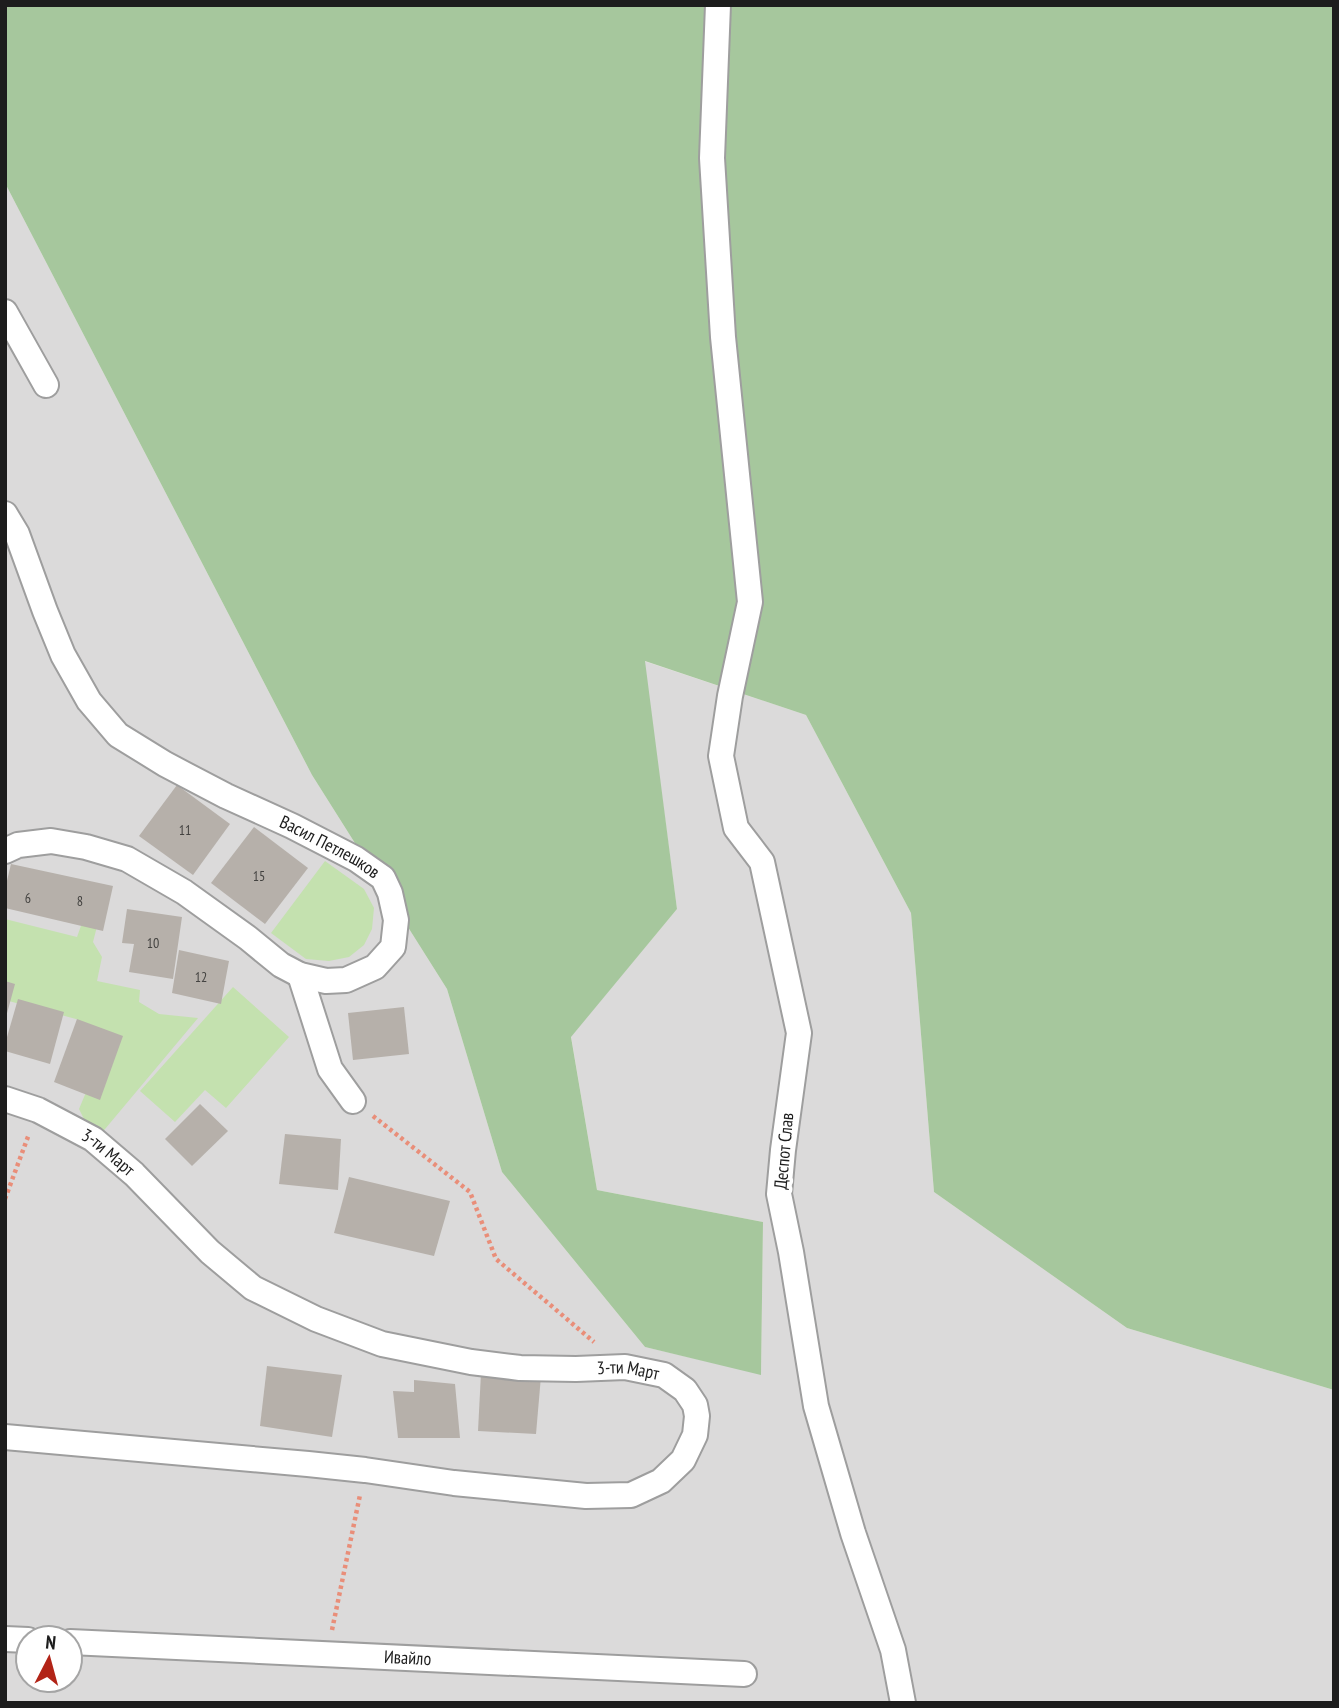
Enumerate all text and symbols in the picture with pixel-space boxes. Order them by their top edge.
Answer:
street label: Васил Петлешков [276,810,385,883]
house number: 11 [179,821,191,839]
house number: 15 [253,867,265,885]
house number: 6 [25,889,31,907]
house number: 8 [77,892,83,910]
house number: 10 [147,934,159,952]
house number: 12 [195,968,207,986]
street label: Деспот Слав [769,1112,798,1190]
street label: 3-ти Март [78,1123,140,1181]
street label: 3-ти Март [596,1355,661,1385]
north arrow [14,1624,84,1694]
text: N [44,1630,57,1655]
street label: Ивайло [383,1645,432,1670]

